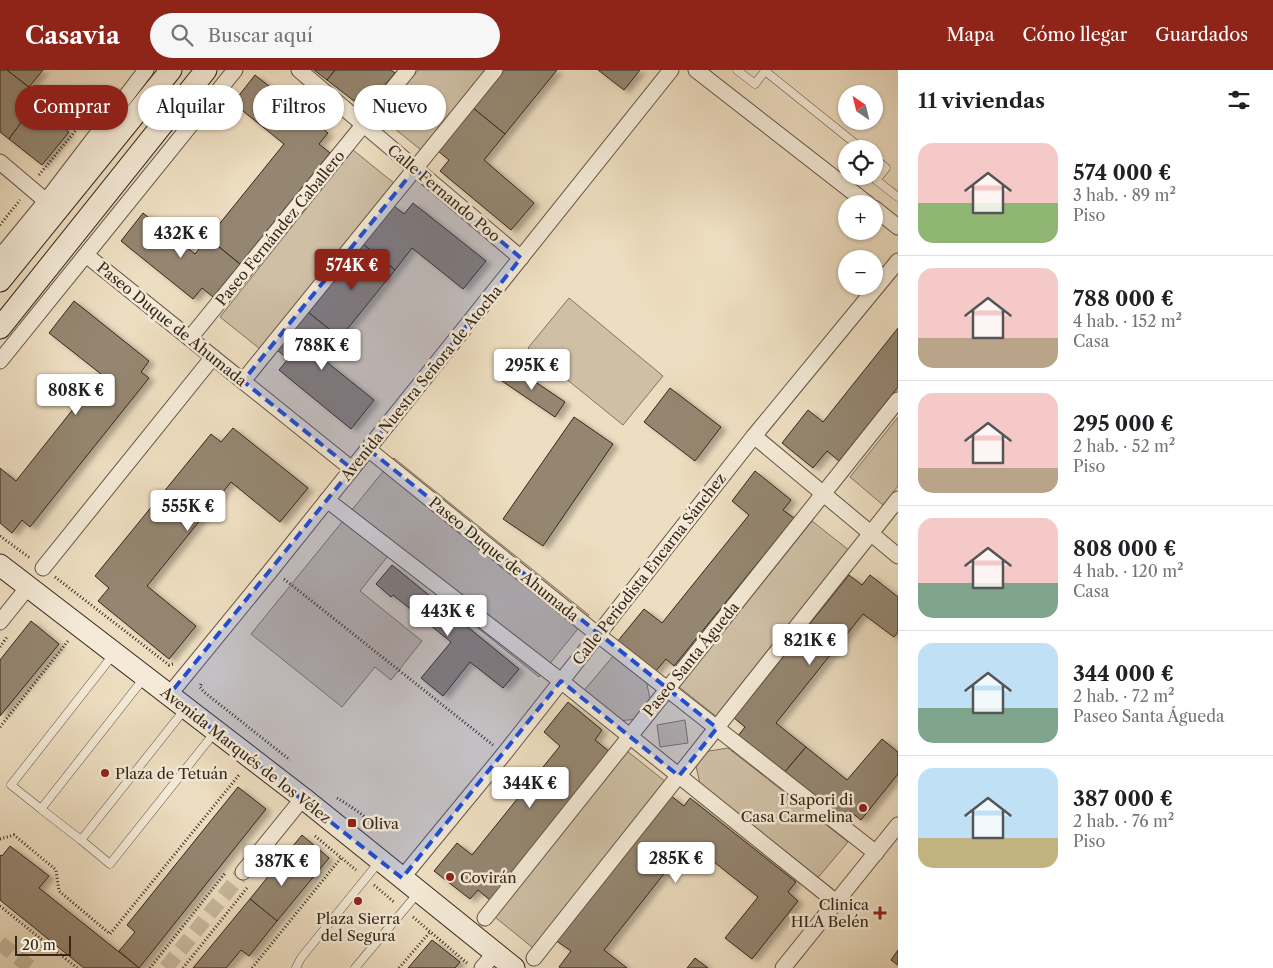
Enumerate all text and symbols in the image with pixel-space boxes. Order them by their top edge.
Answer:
search box [150,13,500,58]
text: Casavia [25,21,120,50]
icon: search [168,21,196,49]
text: Buscar aquí [208,24,313,47]
text: Mapa [946,24,995,46]
text: Cómo llegar [1023,24,1127,46]
text: Guardados [1155,24,1248,46]
chip: Comprar [15,85,128,130]
chip: Alquilar [138,85,243,130]
chip: Filtros [253,85,344,130]
chip: Nuevo [354,85,446,130]
north arrow [838,85,882,130]
map controls [838,85,883,295]
icon: filters [1225,86,1253,114]
text: 11 viviendas [918,88,1045,113]
street label: Calle Fernando Poo [384,140,504,246]
button: locate [838,140,883,185]
street label: Paseo Fernández Caballero [211,146,349,310]
text: 574 000 € [1073,160,1171,185]
icon: home [958,163,1018,223]
text: 3 hab. · 89 m² [1073,185,1176,205]
button: + [838,195,883,240]
text: Piso [1073,205,1105,225]
pin: 432K € [140,216,222,259]
text: 432K € [154,223,208,243]
pin: 574K € [311,248,393,291]
button: − [838,250,883,295]
text: 574K € [326,255,378,275]
street label: Paseo Duque de Ahumada [93,258,251,390]
street label: Avenida Nuestra Señora de Atocha [336,281,506,485]
text: 788 000 € [1073,286,1174,311]
icon: home [958,288,1018,348]
text: 4 hab. · 152 m² [1073,311,1182,331]
pin: 788K € [281,328,363,371]
text: Casa [1073,331,1109,351]
text: 788K € [295,335,349,355]
pin: 295K € [491,348,573,391]
text: 295K € [505,355,559,375]
pin: 808K € [35,374,117,416]
text: 808K € [48,380,104,400]
text: 295 000 € [1073,411,1174,436]
icon: home [958,413,1018,473]
text: 2 hab. · 52 m² [1073,436,1175,456]
text: Piso [1073,456,1105,476]
street label: Calle Periodista Encarna Sánchez [568,469,730,669]
pin: 555K € [147,490,229,532]
street label: Paseo Duque de Ahumada [425,493,583,625]
text: 555K € [161,496,215,516]
text: 808 000 € [1073,536,1176,561]
icon: home [958,538,1018,598]
text: 4 hab. · 120 m² [1073,561,1184,581]
text: Casa [1073,581,1109,601]
pin: 443K € [407,594,489,637]
street label: Paseo Santa Águeda [639,598,743,720]
text: 443K € [421,601,475,621]
pin: 821K € [769,624,851,666]
text: 821K € [783,630,837,650]
text: 344 000 € [1073,661,1174,686]
icon: home [958,663,1018,723]
street label: Avenida Marqués de los Vélez [156,682,335,828]
text: 2 hab. · 72 m² [1073,686,1175,706]
text: Paseo Santa Águeda [1073,706,1225,726]
place label: Plaza de Tetuán [115,764,229,783]
pin: 344K € [489,766,571,809]
marker: Plaza de Tetuán [99,767,111,779]
text: 344K € [503,773,557,793]
text: 387 000 € [1073,786,1173,811]
icon: home [958,788,1018,848]
place label: I Sapori di Casa Carmelina [741,790,853,826]
marker: I Sapori di Casa Carmelina [857,802,869,814]
text: 2 hab. · 76 m² [1073,811,1174,831]
place label: Oliva [362,814,399,833]
marker: Oliva [346,817,358,829]
text: Piso [1073,831,1105,851]
pin: 285K € [635,842,717,884]
pin: 387K € [241,844,323,887]
text: 285K € [649,848,703,868]
text: 387K € [255,851,309,871]
place label: Covirán [460,868,517,887]
marker: Covirán [444,871,456,883]
marker: Plaza Sierra del Segura [352,895,364,907]
place label: Clinica HLA Belén [791,895,870,931]
marker: Clinica HLA Belén [873,906,887,920]
place label: Plaza Sierra del Segura [316,909,400,945]
scale bar [15,933,71,956]
text: 20 m [22,936,56,954]

